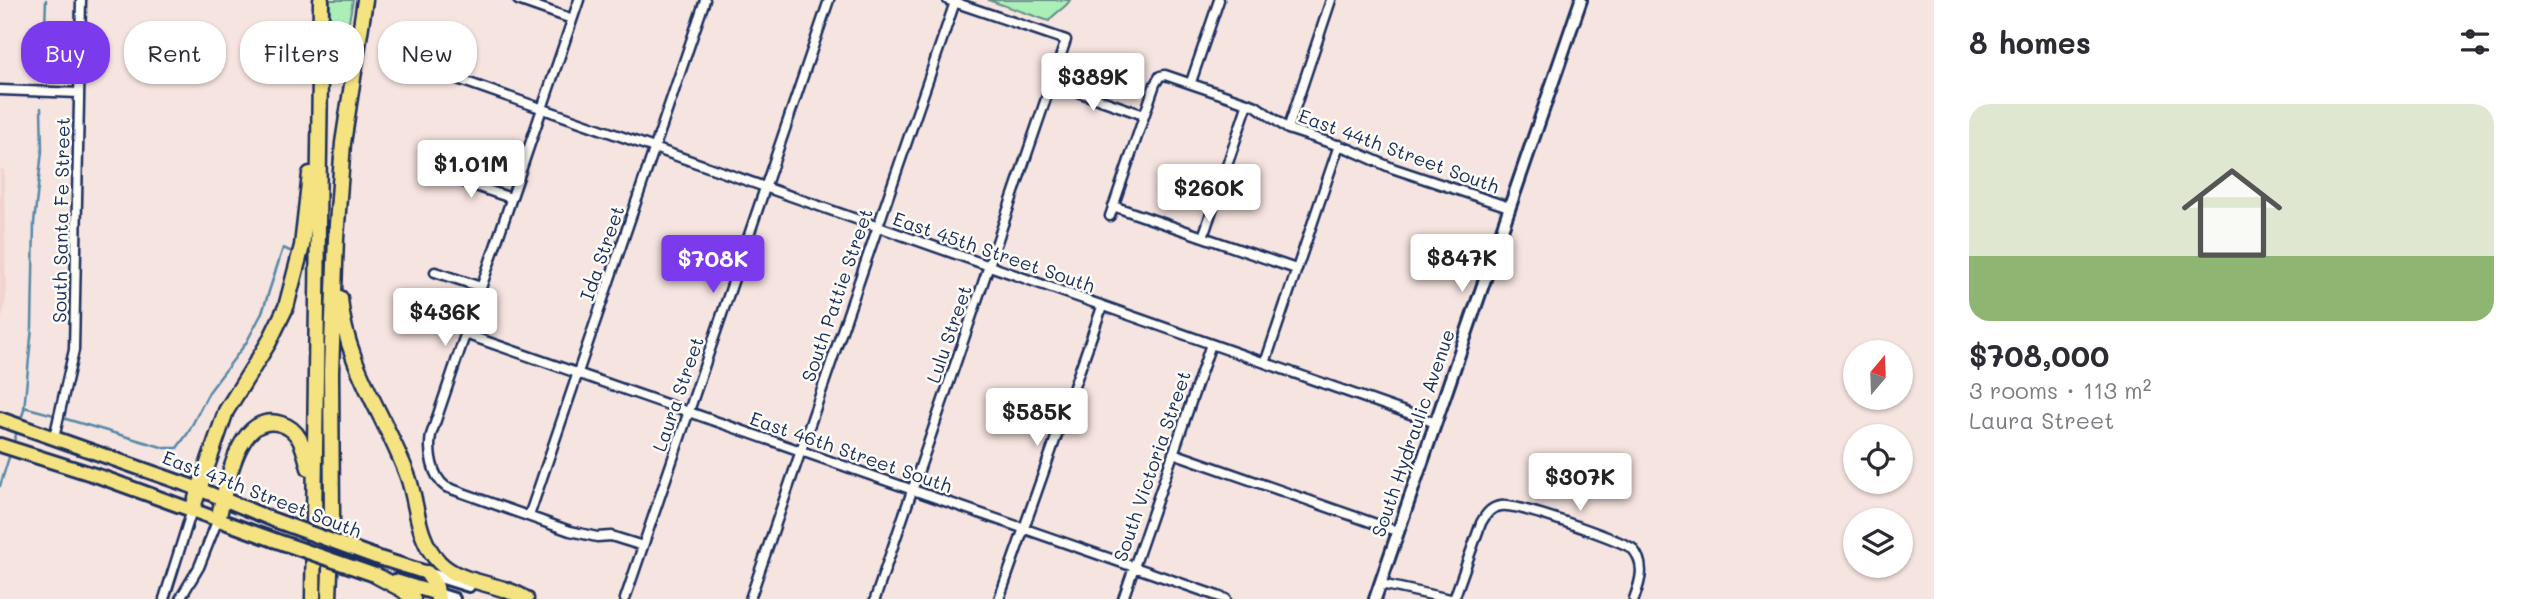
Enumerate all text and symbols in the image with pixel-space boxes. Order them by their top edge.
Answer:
chip: Buy [21,21,110,84]
chip: Rent [124,21,226,84]
chip: Filters [240,21,364,84]
chip: New [378,21,477,84]
text: 8 homes [1969,22,2091,62]
icon: filters [2456,23,2494,61]
pin: $389K [1044,54,1142,113]
text: $389K [1057,61,1129,91]
street label: East 44th Street South [1295,103,1503,199]
street label: South Santa Fe Street [46,117,75,323]
pin: $1.01M [414,140,528,200]
text: $1.01M [433,148,509,178]
icon: home [2169,150,2295,276]
pin: $260K [1160,164,1258,224]
text: $260K [1174,172,1244,202]
street label: Ida Street [574,202,629,304]
street label: South Pattie Street [795,205,878,385]
street label: East 45th Street South [890,205,1098,298]
pin: $847K [1413,234,1511,294]
pin: $708K [664,236,762,295]
text: $847K [1426,242,1498,272]
text: $708K [677,243,749,273]
street label: Lulu Street [920,281,977,386]
pin: $436K [396,288,494,348]
text: $436K [409,296,481,326]
street label: South Hydraulic Avenue [1365,326,1460,540]
street label: Laura Street [646,333,709,455]
text: $708,000 [1969,335,2109,375]
north arrow [1843,340,1913,410]
map controls [1843,340,1913,578]
street label: South Victoria Street [1107,367,1196,565]
text: 3 rooms · 113 m² [1969,375,2151,405]
pin: $585K [988,388,1086,448]
text: $585K [1002,396,1072,426]
street label: East 46th Street South [747,405,956,498]
text: Laura Street [1969,405,2114,435]
button: locate [1843,424,1913,494]
street label: East 47th Street South [159,444,365,543]
pin: $307K [1531,454,1629,513]
text: $307K [1545,461,1615,491]
button: layers [1843,508,1913,578]

